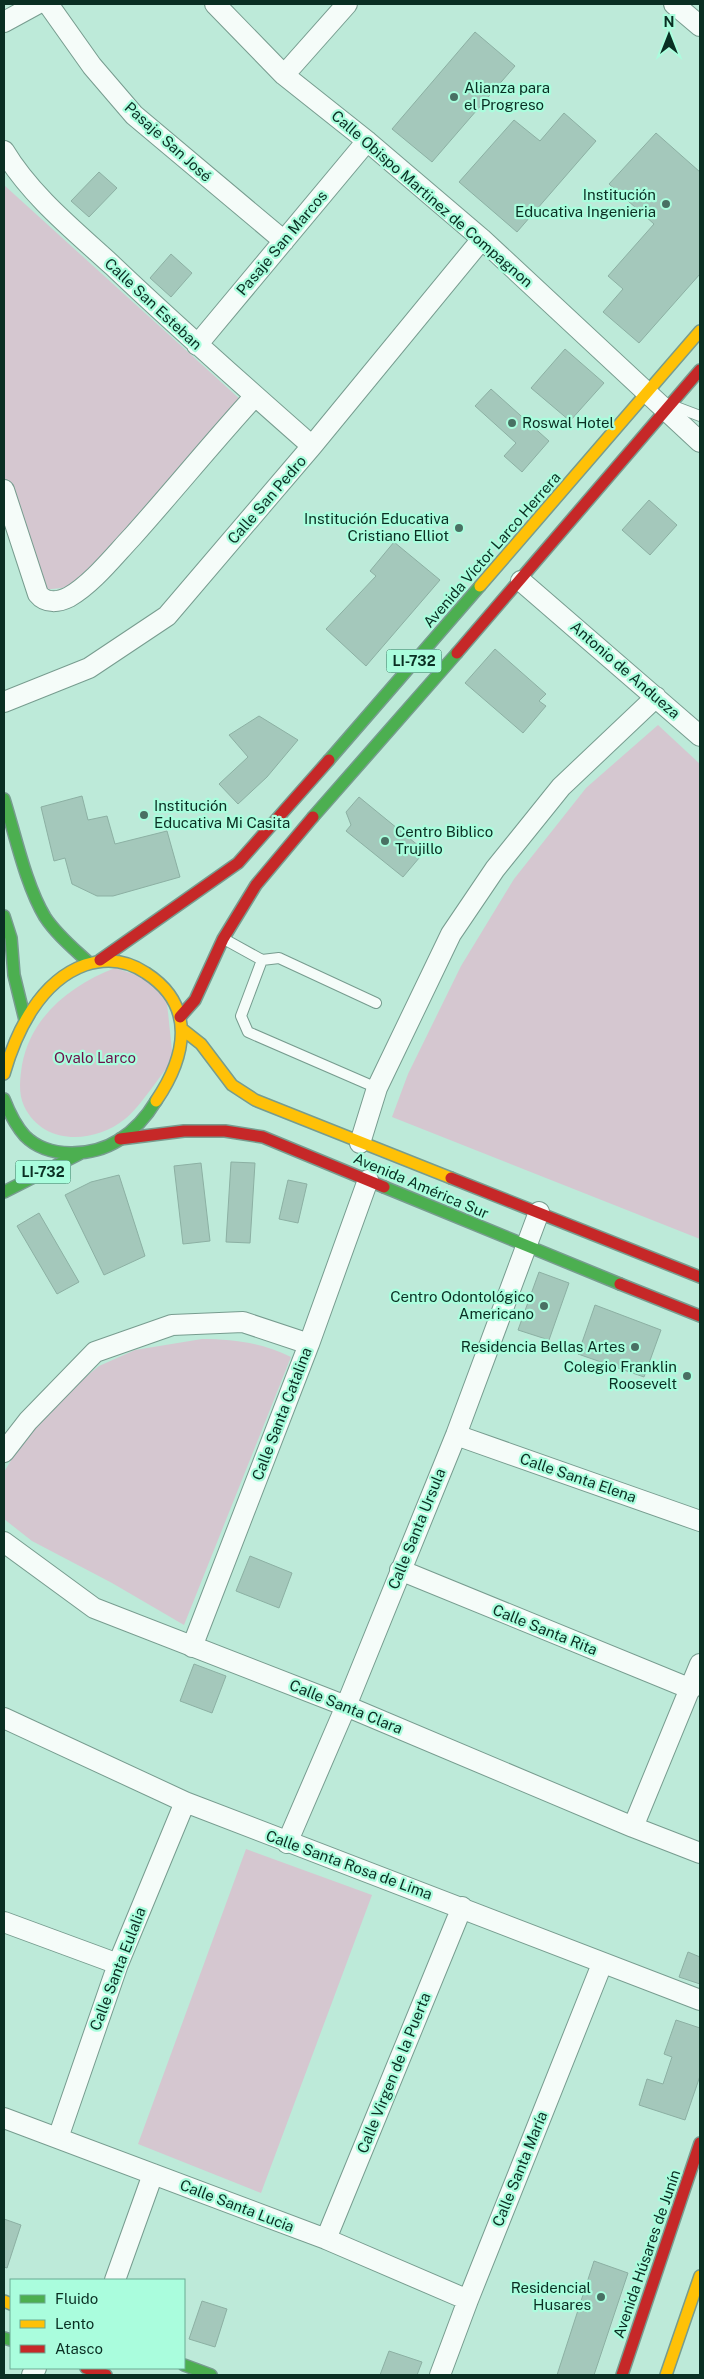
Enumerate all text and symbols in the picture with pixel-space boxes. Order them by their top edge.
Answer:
north arrow [644,10,694,60]
text: N [664,14,674,30]
place label: Alianza para el Progreso [464,79,550,113]
marker: Alianza para el Progreso [448,91,460,103]
street label: Pasaje San José [122,98,215,185]
street label: Calle Obispo Martinez de Compagnon [328,107,536,291]
place label: Institución Educativa Ingenieria [515,186,656,220]
street label: Pasaje San Marcos [233,187,330,299]
marker: Institución Educativa Ingenieria [660,198,672,210]
street label: Calle San Esteban [101,254,205,353]
place label: Roswal Hotel [522,414,614,431]
marker: Roswal Hotel [506,417,518,429]
street label: Calle San Pedro [224,452,309,547]
street label: Avenida Víctor Larco Herrera [420,469,564,631]
place label: Institución Educativa Cristiano Elliot [304,510,449,544]
marker: Institución Educativa Cristiano Elliot [453,522,465,534]
street label: Antonio de Andueza [567,618,683,722]
road number: LI-732 [386,649,442,672]
place label: Institución Educativa Mi Casita [154,797,290,831]
marker: Institución Educativa Mi Casita [138,809,150,821]
place label: Centro Biblico Trujillo [395,823,493,857]
marker: Centro Biblico Trujillo [379,835,391,847]
park label: Ovalo Larco [54,1049,136,1066]
street label: Avenida América Sur [351,1149,492,1222]
road number: LI-732 [15,1160,70,1184]
place label: Centro Odontológico Americano [390,1288,534,1322]
marker: Centro Odontológico Americano [538,1300,550,1312]
place label: Residencia Bellas Artes [461,1338,625,1355]
marker: Residencia Bellas Artes [629,1341,641,1353]
street label: Calle Santa Catalina [248,1345,315,1483]
place label: Colegio Franklin Roosevelt [564,1358,677,1392]
marker: Colegio Franklin Roosevelt [681,1370,693,1382]
street label: Calle Santa Elena [518,1450,639,1505]
street label: Calle Santa Ursula [385,1466,449,1592]
street label: Calle Santa Rita [490,1601,600,1658]
street label: Calle Santa Clara [287,1676,405,1737]
street label: Calle Santa Rosa de Lima [264,1826,435,1903]
street label: Calle Santa Eulalia [86,1905,149,2033]
street label: Calle Virgen de la Puerta [353,1990,434,2156]
street label: Calle Santa María [489,2109,550,2229]
street label: Avenida Húsares de Junín [610,2167,683,2340]
street label: Calle Santa Lucia [178,2176,297,2235]
legend [10,2279,185,2369]
place label: Residencial Husares [511,2279,591,2313]
text: Fluido [55,2290,98,2307]
marker: Residencial Husares [595,2291,607,2303]
text: Lento [55,2315,94,2332]
text: Atasco [55,2340,103,2357]

